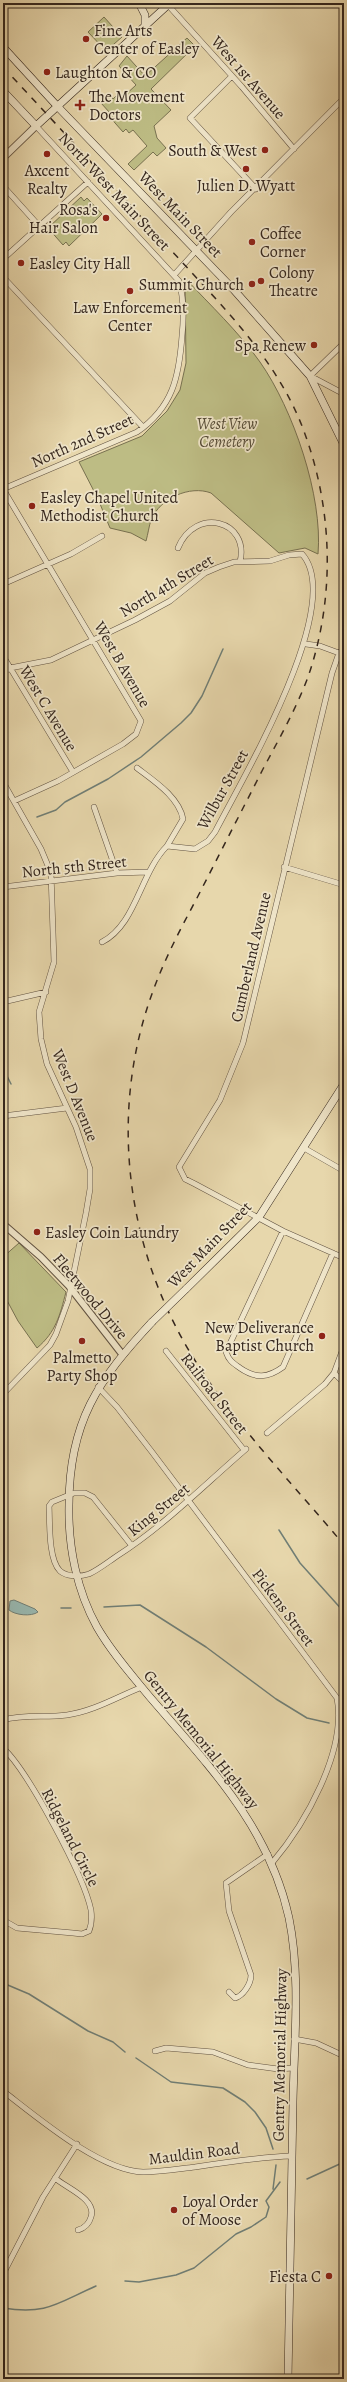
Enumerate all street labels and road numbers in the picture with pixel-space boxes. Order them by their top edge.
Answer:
street label: West 1st Avenue [205,31,291,124]
street label: North West Main Street [53,128,175,256]
street label: West Main Street [133,166,227,263]
street label: North 2nd Street [28,409,137,473]
street label: North 4th Street [115,549,218,623]
street label: West B Avenue [88,617,156,712]
street label: West C Avenue [13,661,82,756]
street label: Wilbur Street [191,746,254,834]
street label: North 5th Street [20,851,128,883]
street label: Cumberland Avenue [225,890,277,1024]
street label: West D Avenue [46,1045,104,1145]
street label: West Main Street [162,1197,257,1293]
street label: Fleetwood Drive [48,1249,133,1344]
street label: Railroad Street [175,1348,253,1439]
street label: King Street [123,1478,194,1542]
street label: Pickens Street [247,1564,320,1651]
street label: Gentry Memorial Highway [138,1665,265,1814]
street label: Ridgeland Circle [36,1784,104,1890]
street label: Gentry Memorial Highway [267,1967,293,2142]
street label: Mauldin Road [147,2137,241,2171]

